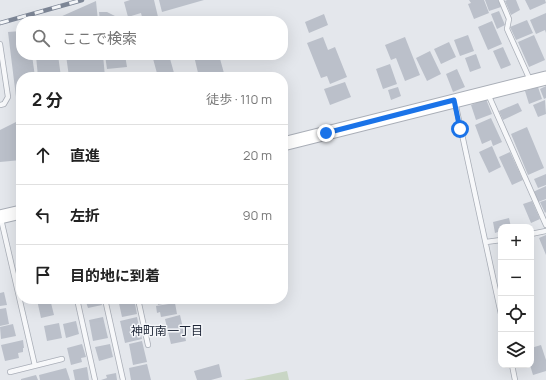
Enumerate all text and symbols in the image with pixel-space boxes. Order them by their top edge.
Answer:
search box [16,16,288,60]
icon: search [30,27,52,49]
text: ここで検索 [62,28,137,49]
text: 2 分 [32,88,63,111]
text: 徒歩 · 110 m [206,90,272,108]
route start [451,120,469,138]
route end [317,124,335,142]
icon: ahead [32,144,54,166]
text: 直進 [70,145,100,166]
text: 20 m [243,146,272,164]
icon: left [32,204,54,226]
text: 左折 [70,205,100,226]
text: 90 m [242,206,272,224]
map controls [498,224,534,368]
button: + [498,224,534,260]
button: − [498,260,534,296]
icon: arrive [32,264,54,286]
text: 目的地に到着 [70,265,160,286]
button: locate [498,296,534,332]
district label: 神町南一丁目 [131,322,203,339]
button: layers [498,332,534,368]

